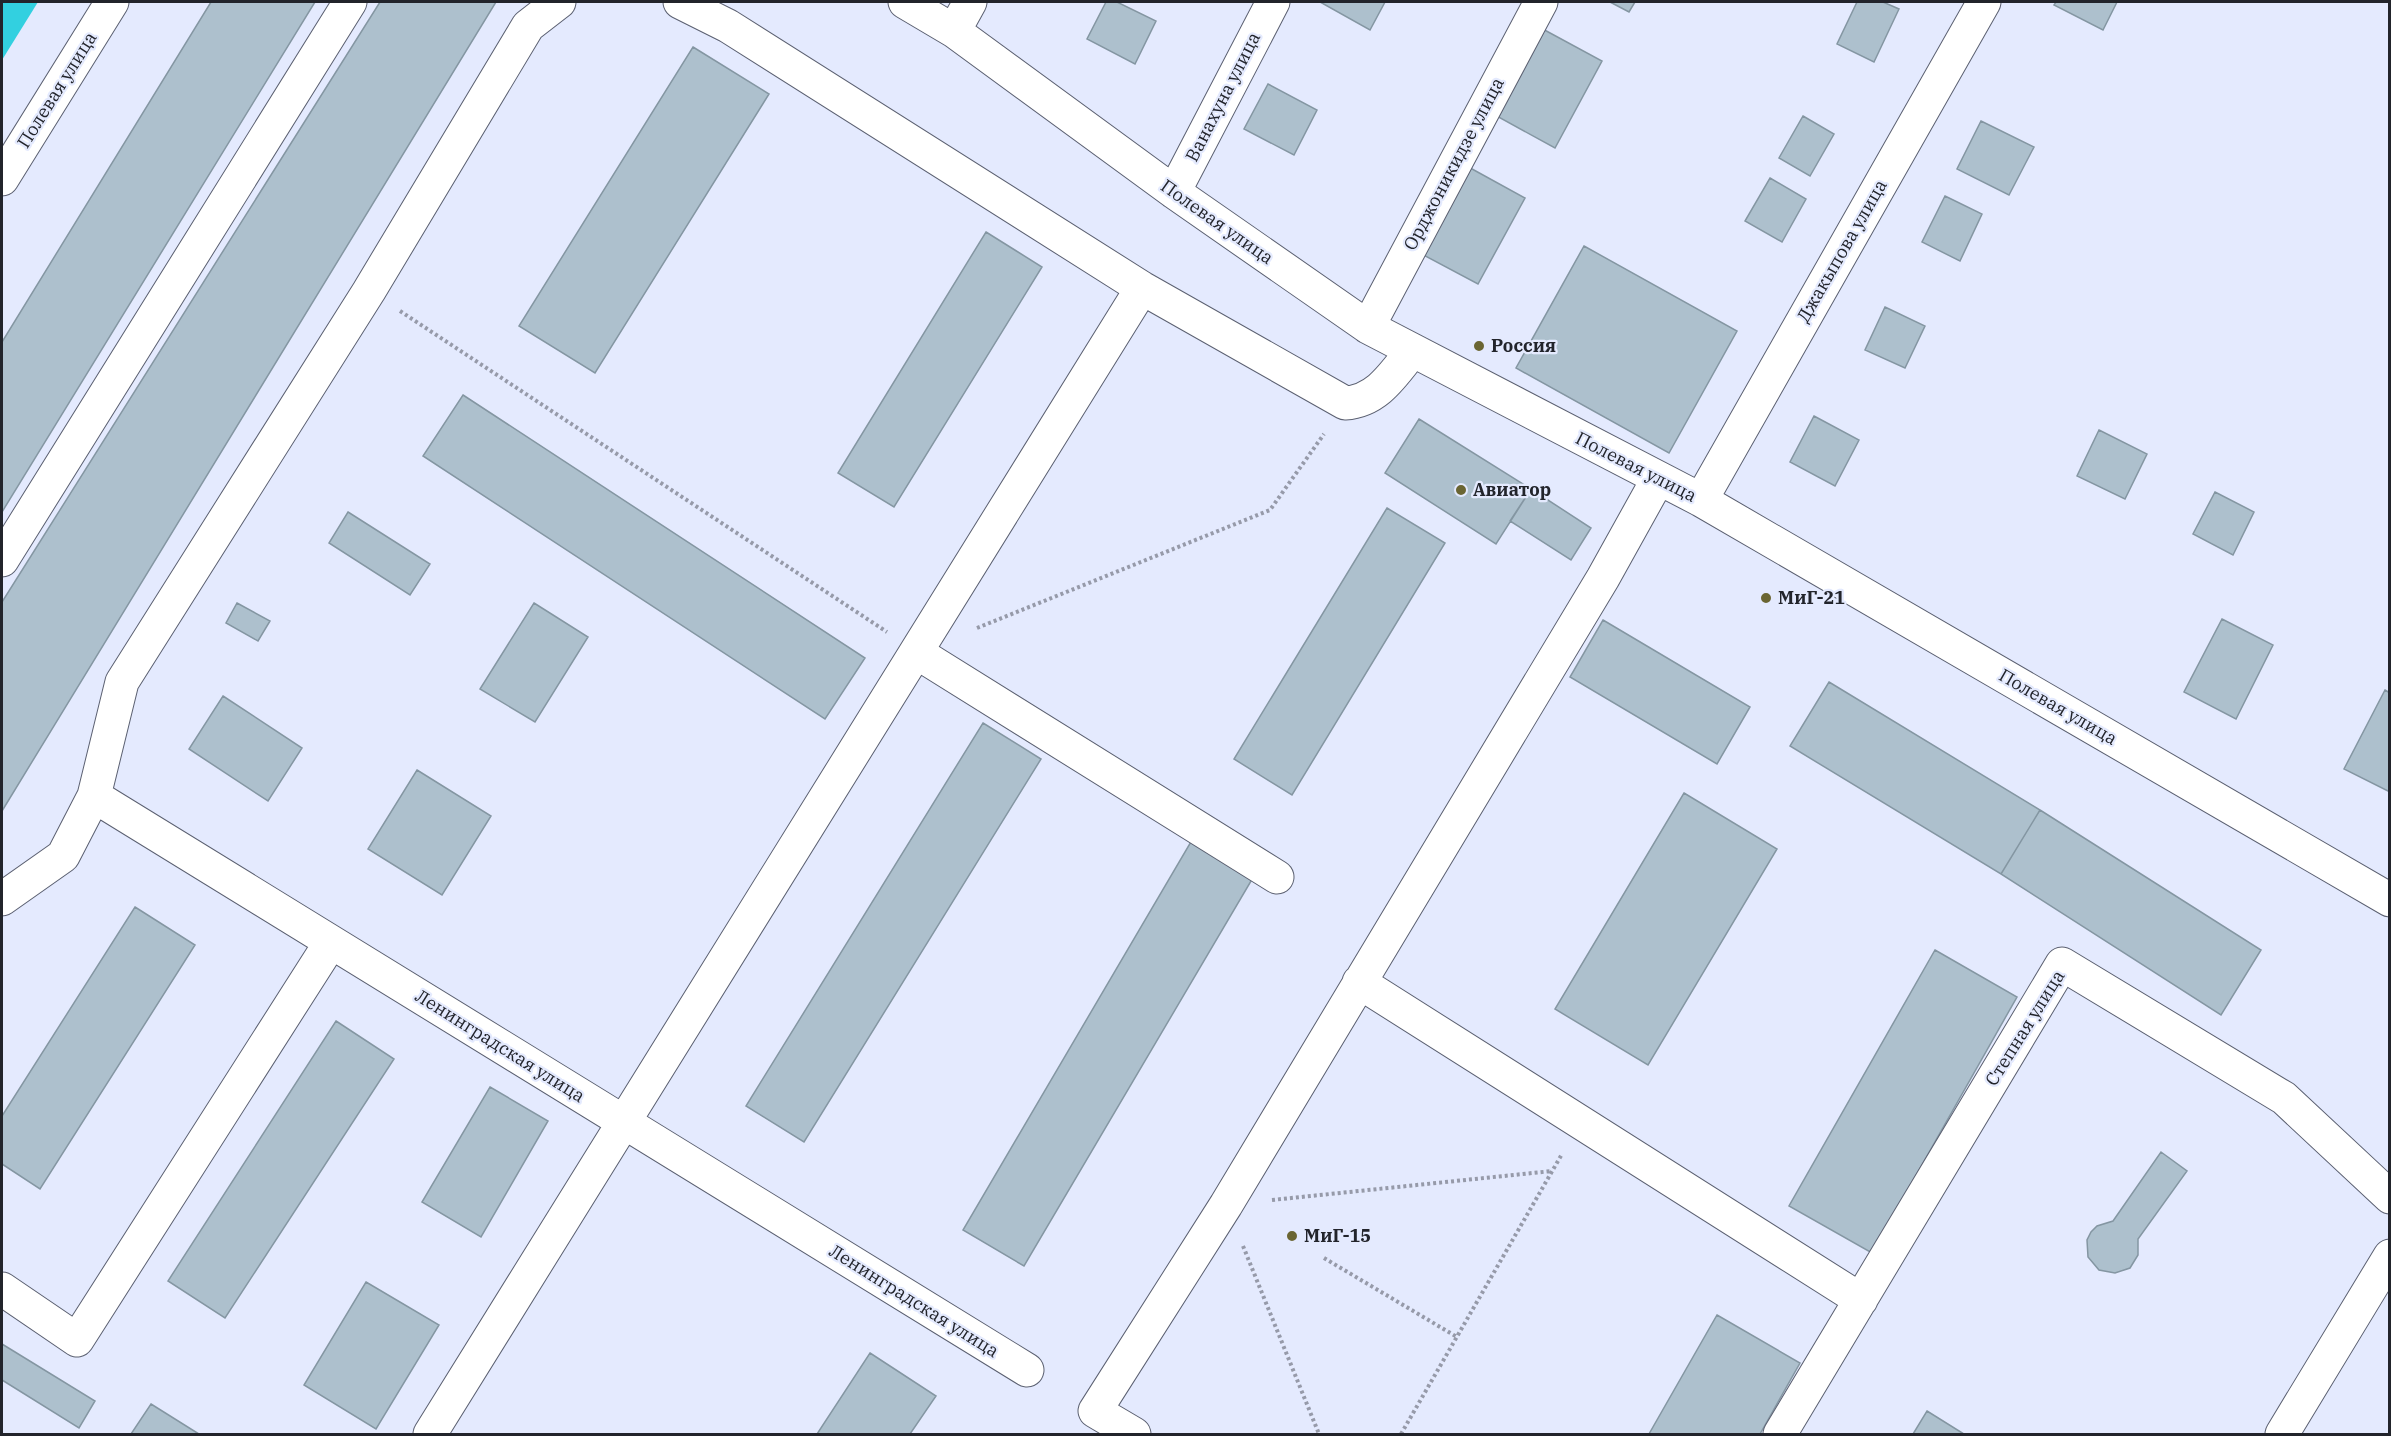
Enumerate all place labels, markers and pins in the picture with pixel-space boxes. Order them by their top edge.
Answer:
place label: Россия [1491,334,1556,357]
marker: Россия [1472,339,1486,353]
place label: Авиатор [1473,478,1551,501]
marker: Авиатор [1454,483,1468,497]
place label: МиГ-21 [1778,586,1845,609]
marker: МиГ-21 [1759,591,1773,605]
place label: МиГ-15 [1304,1224,1371,1247]
marker: МиГ-15 [1285,1229,1299,1243]

